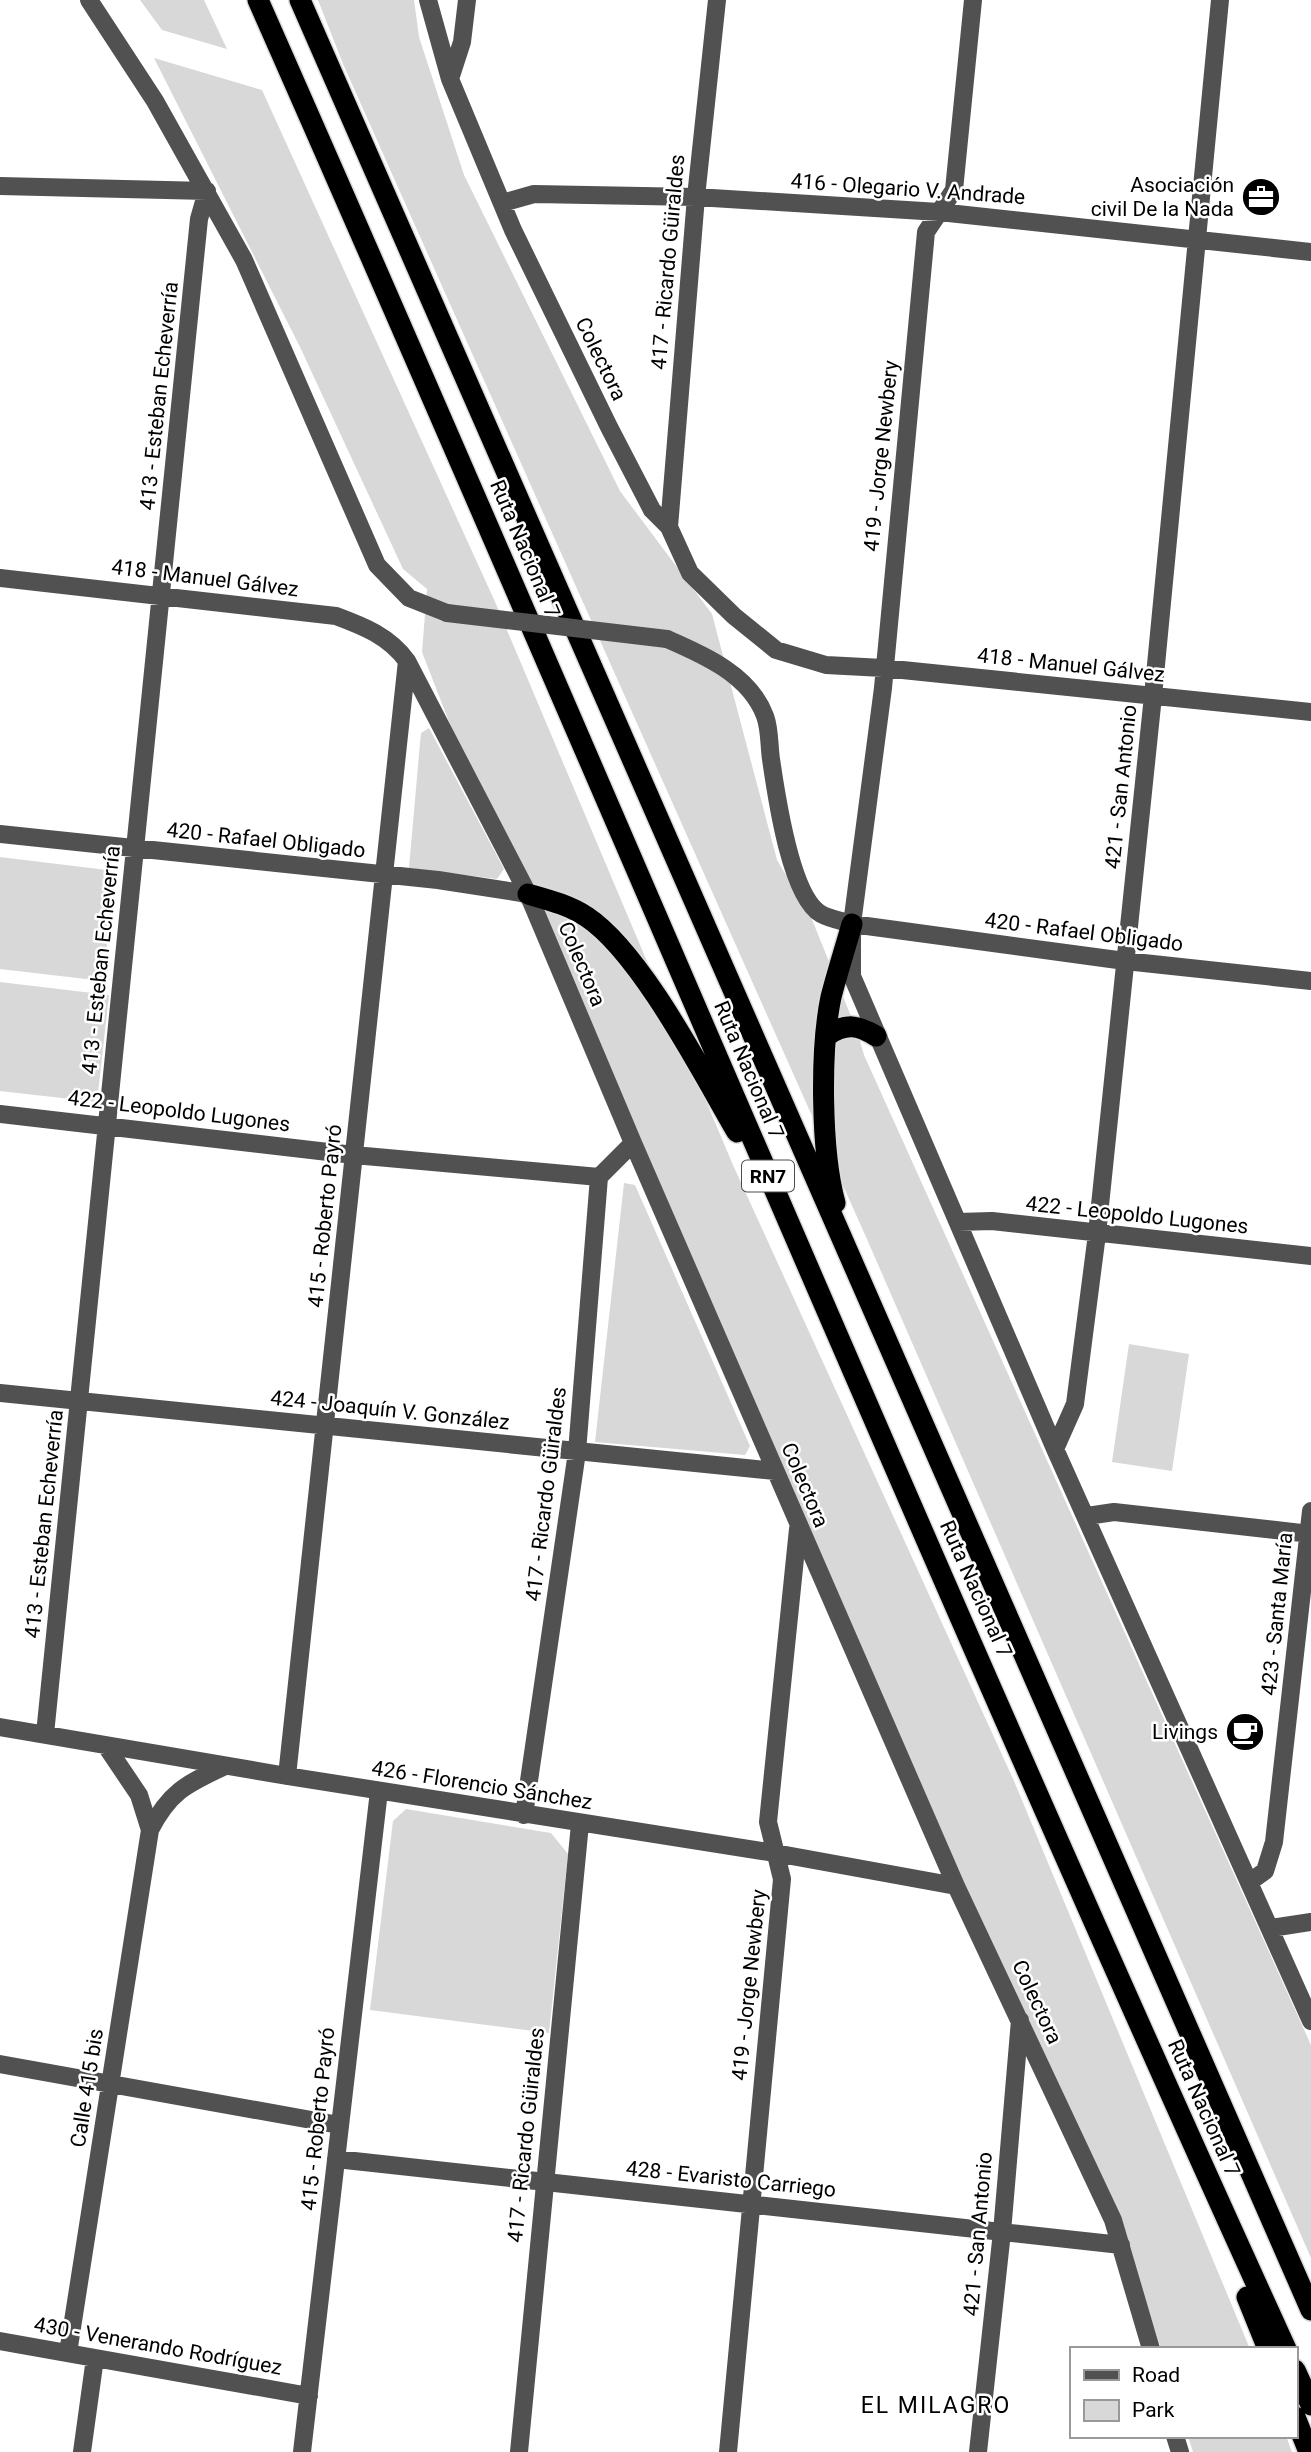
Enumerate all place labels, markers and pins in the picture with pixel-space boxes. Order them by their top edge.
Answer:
place label: Asociación civil De la Nada [1091,173,1234,221]
office icon: Asociación civil De la Nada [1240,176,1282,218]
cafe icon: Livings [1224,1711,1266,1753]
place label: Livings [1152,1720,1218,1744]

